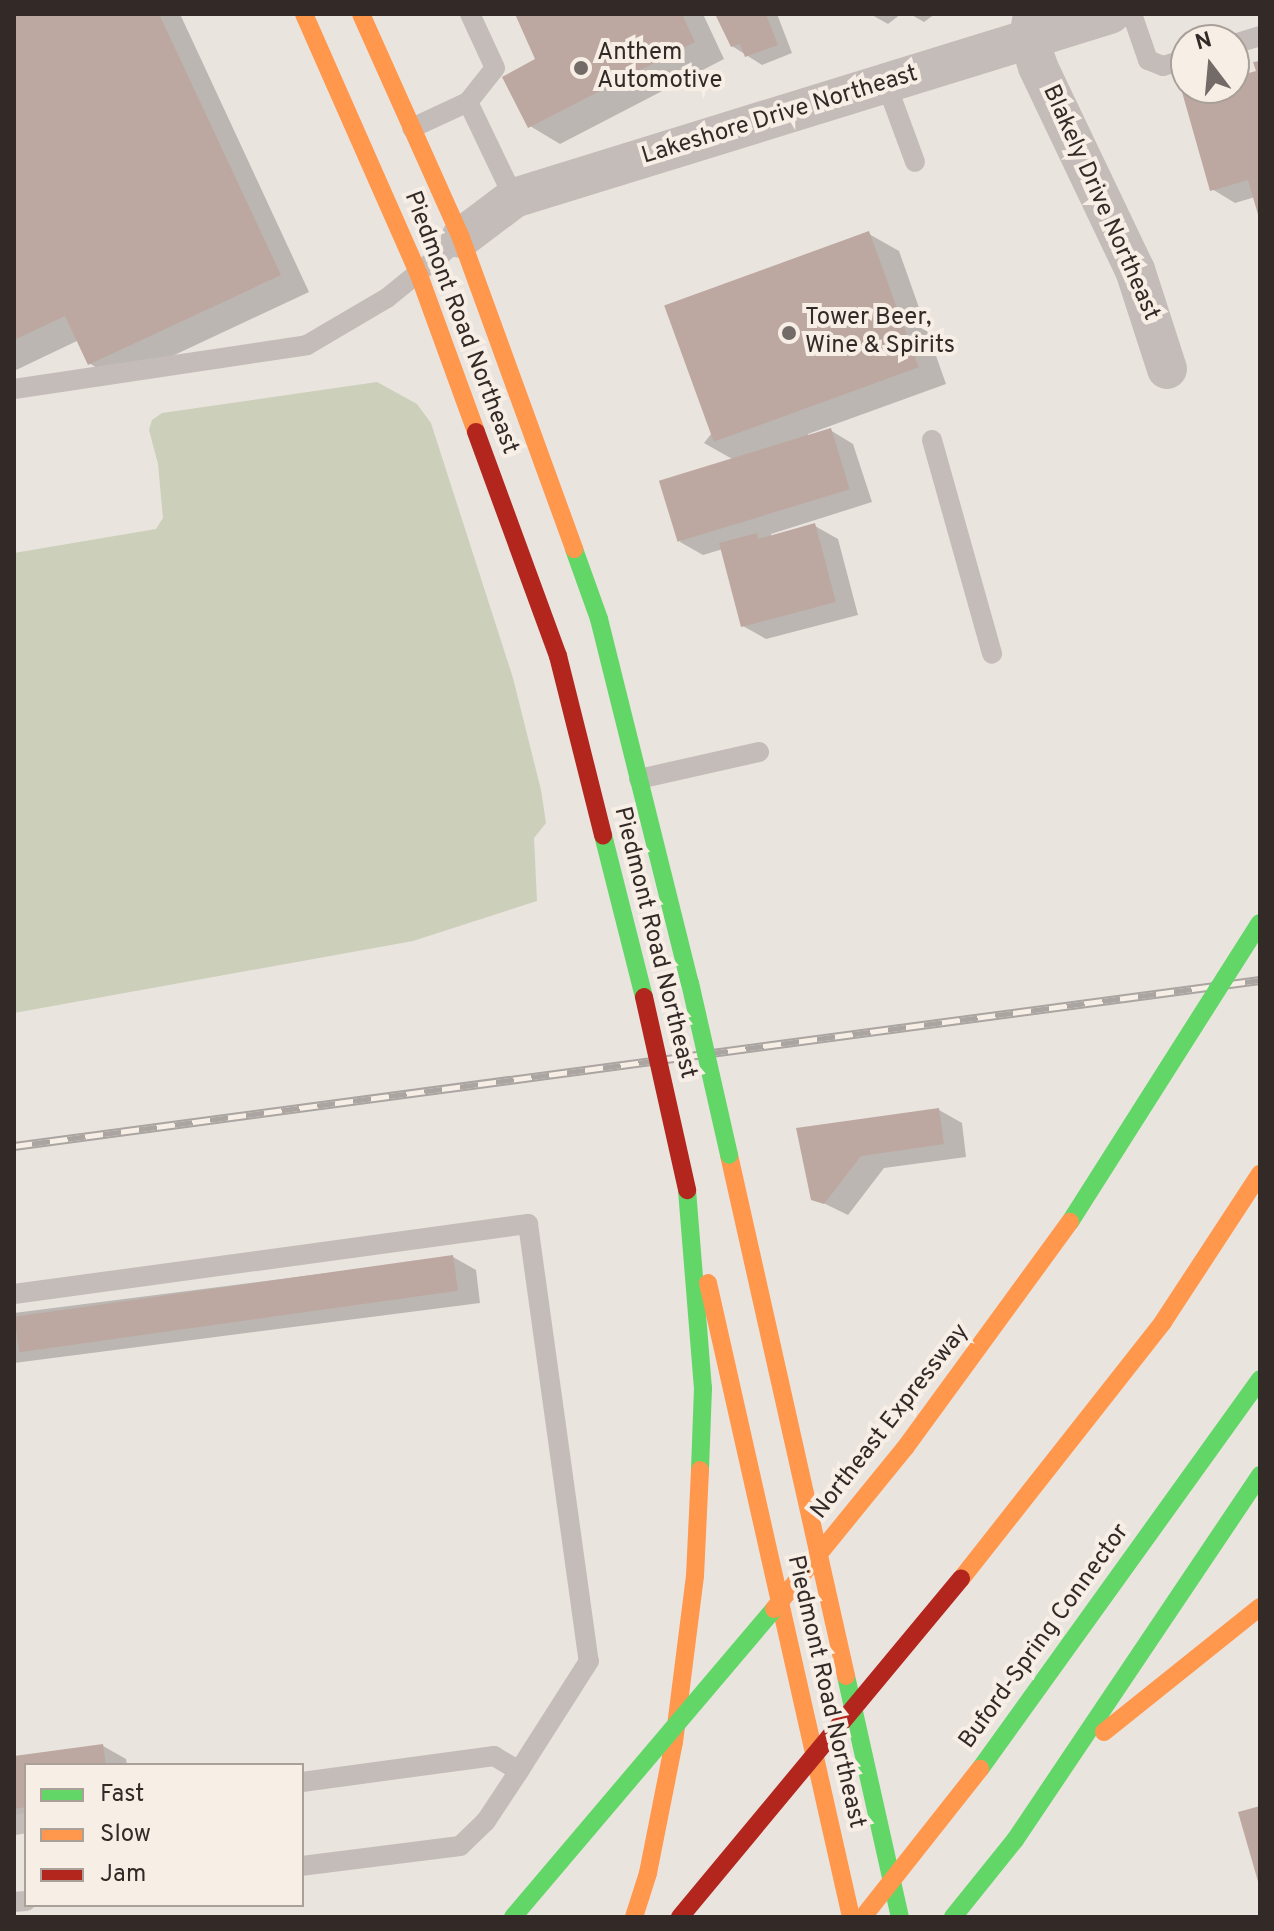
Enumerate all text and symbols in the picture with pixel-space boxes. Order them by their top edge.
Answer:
north arrow [1170,24,1250,104]
text: N [1192,27,1215,58]
place label: Anthem Automotive [597,40,722,96]
marker: Anthem Automotive [572,59,590,77]
street label: Lakeshore Drive Northeast [639,60,921,172]
street label: Blakely Drive Northeast [1035,81,1165,325]
street label: Piedmont Road Northeast [397,188,523,458]
place label: Tower Beer, Wine & Spirits [805,305,955,361]
marker: Tower Beer, Wine & Spirits [780,324,798,342]
street label: Piedmont Road Northeast [606,804,702,1082]
street label: Northeast Expressway [806,1319,976,1525]
street label: Buford-Spring Connector [954,1519,1136,1755]
street label: Piedmont Road Northeast [780,1553,870,1831]
legend [24,1763,304,1907]
text: Fast [100,1780,144,1810]
text: Slow [100,1820,151,1850]
text: Jam [100,1860,146,1890]

